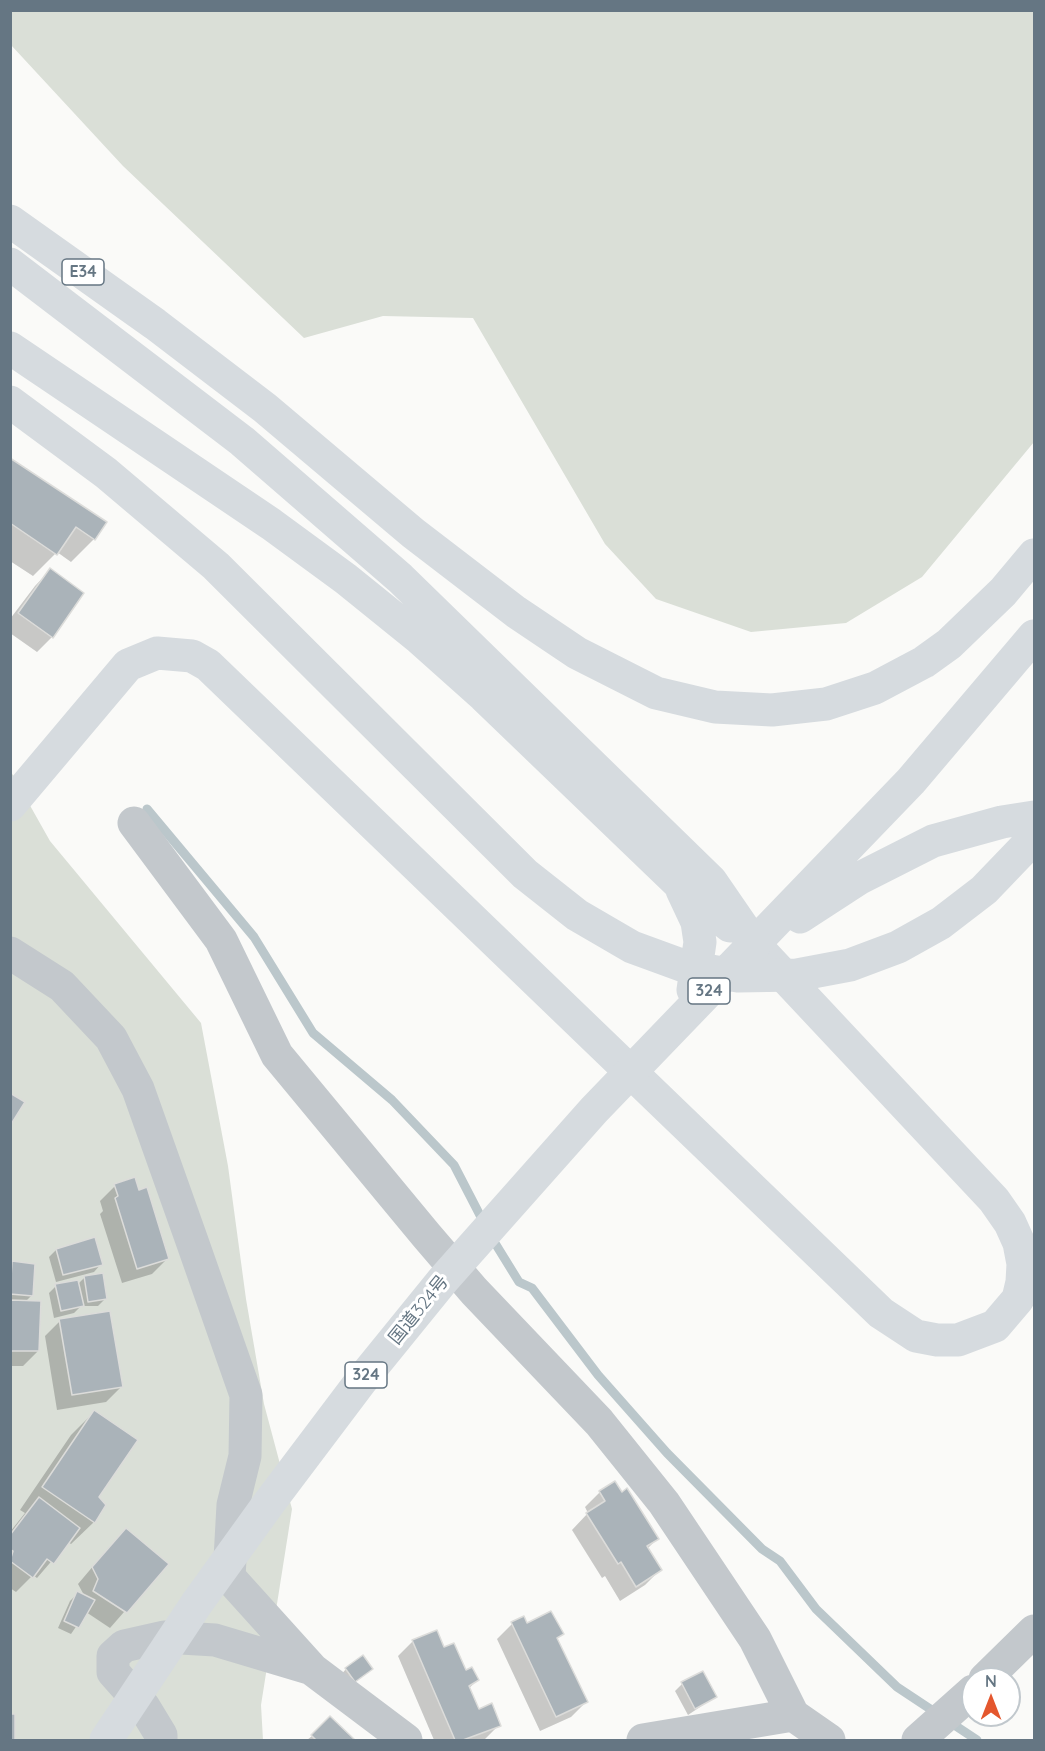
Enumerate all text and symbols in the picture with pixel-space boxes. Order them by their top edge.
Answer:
road number: E34 [62,259,104,285]
road number: 324 [688,978,730,1004]
street label: 国道324号 [385,1271,453,1349]
road number: 324 [345,1362,387,1388]
north arrow [961,1667,1021,1727]
text: N [985,1671,997,1691]

